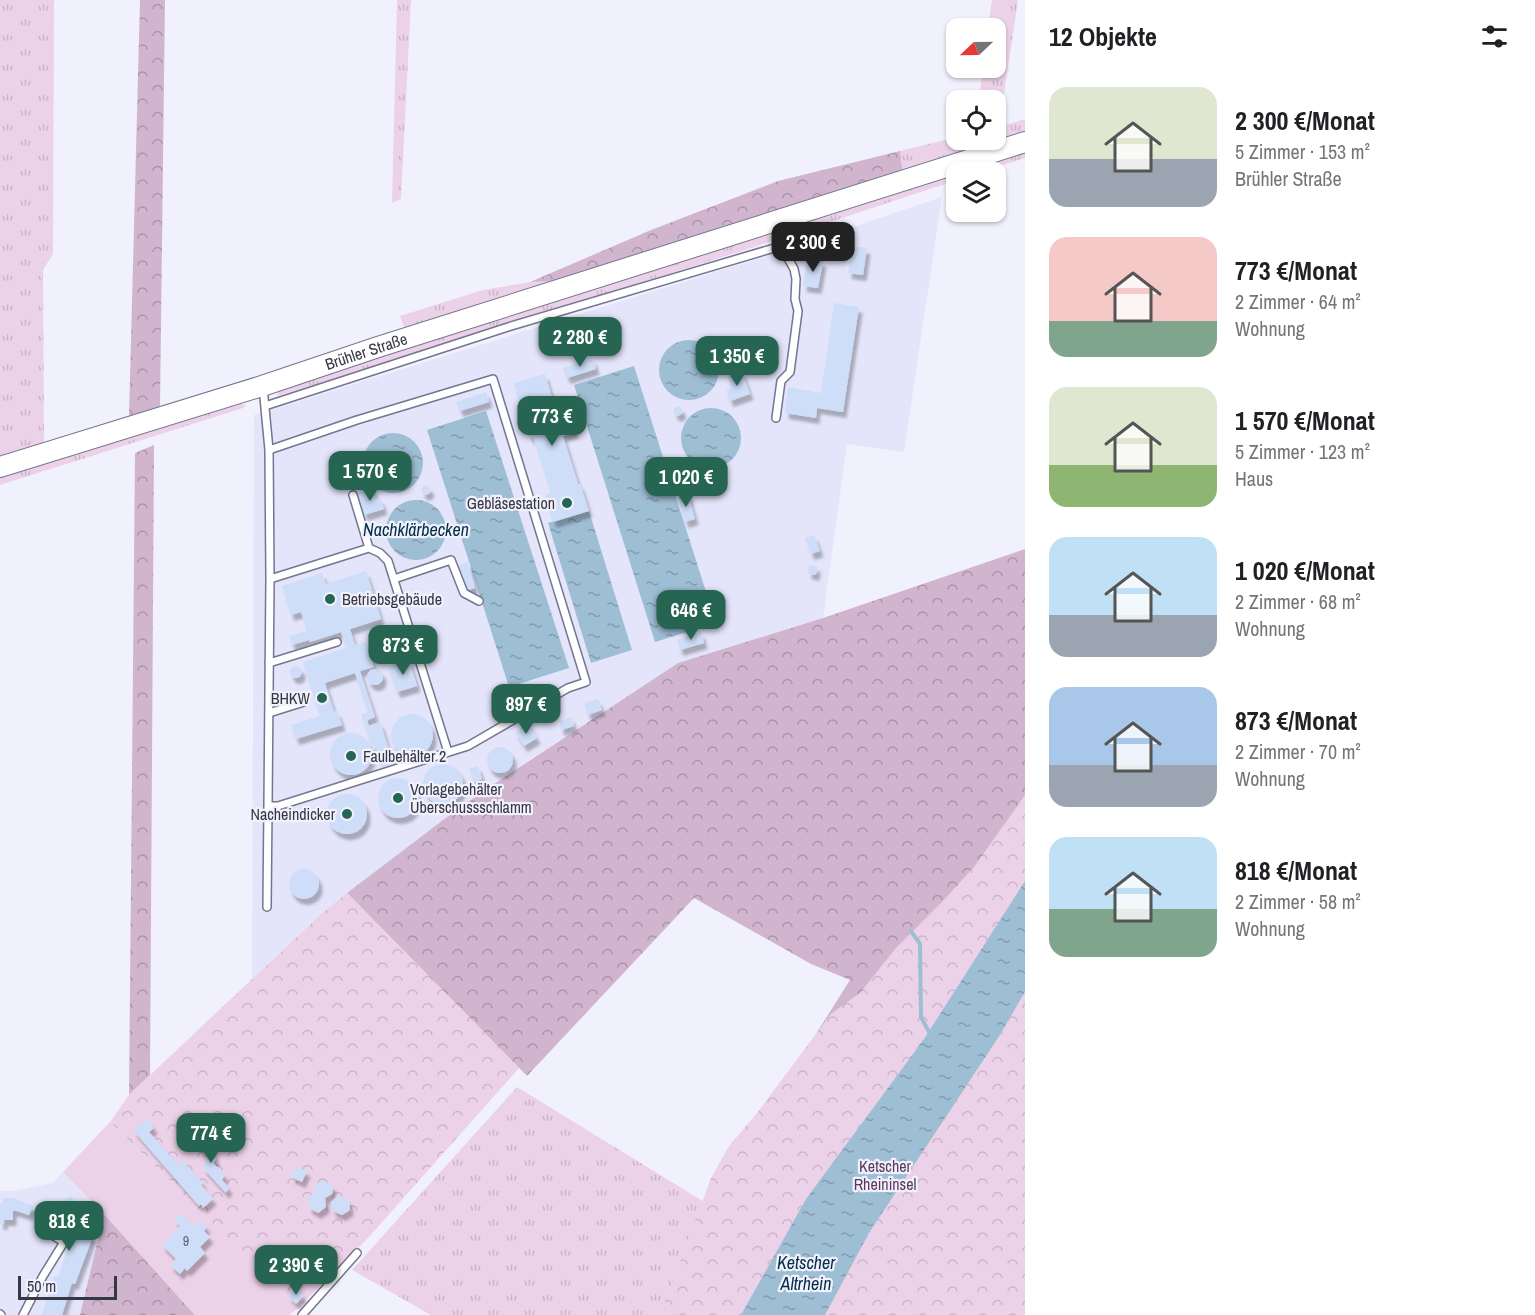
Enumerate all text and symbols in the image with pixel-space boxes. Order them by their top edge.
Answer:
north arrow [946,18,1006,78]
map controls [946,18,1006,222]
text: 12 Objekte [1049,19,1157,54]
icon: filters [1478,20,1511,53]
button: locate [946,90,1006,150]
text: 2 300 €/Monat [1235,103,1375,138]
icon: home [1097,111,1169,183]
text: 5 Zimmer · 153 m² [1235,138,1370,165]
button: layers [946,162,1006,222]
text: Brühler Straße [1235,165,1342,192]
pin: 2 300 € [758,222,868,273]
text: 2 300 € [786,228,840,255]
text: 773 €/Monat [1235,253,1357,288]
icon: home [1097,261,1169,333]
text: 2 Zimmer · 64 m² [1235,288,1361,315]
text: Wohnung [1235,315,1305,342]
pin: 2 280 € [525,317,635,368]
text: 2 280 € [553,323,607,350]
street label: Brühler Straße [322,327,410,375]
pin: 1 350 € [682,336,792,387]
text: 1 350 € [710,342,764,369]
pin: 773 € [510,396,594,447]
text: 773 € [531,402,573,429]
text: 1 570 €/Monat [1235,403,1375,438]
icon: home [1097,411,1169,483]
text: 5 Zimmer · 123 m² [1235,438,1370,465]
pin: 1 570 € [315,451,425,502]
text: 1 570 € [343,457,397,484]
pin: 1 020 € [631,457,741,508]
text: 1 020 € [659,463,713,490]
text: Haus [1235,465,1273,492]
place label: Gebläsestation [467,492,555,514]
marker: Gebläsestation [560,496,574,510]
water label: Nachklärbecken [363,517,469,542]
text: 1 020 €/Monat [1235,553,1375,588]
icon: home [1097,561,1169,633]
place label: Betriebsgebäude [342,588,442,610]
text: 2 Zimmer · 68 m² [1235,588,1361,615]
pin: 646 € [649,590,733,641]
marker: Betriebsgebäude [323,592,337,606]
text: 646 € [670,596,712,623]
text: Wohnung [1235,615,1305,642]
pin: 873 € [361,625,445,676]
text: 873 € [382,631,424,658]
pin: 897 € [484,684,568,735]
place label: BHKW [271,687,311,709]
text: 897 € [505,690,547,717]
marker: BHKW [315,691,329,705]
text: 873 €/Monat [1235,703,1357,738]
icon: home [1097,711,1169,783]
text: 2 Zimmer · 70 m² [1235,738,1361,765]
place label: Faulbehälter 2 [363,745,446,767]
marker: Faulbehälter 2 [344,749,358,763]
text: Wohnung [1235,765,1305,792]
place label: Vorlagebehälter Überschussschlamm [410,778,532,818]
marker: Vorlagebehälter Überschussschlamm [391,791,405,805]
place label: Nacheindicker [250,803,336,825]
marker: Nacheindicker [340,807,354,821]
text: 818 €/Monat [1235,853,1357,888]
icon: home [1097,861,1169,933]
text: 2 Zimmer · 58 m² [1235,888,1361,915]
text: Wohnung [1235,915,1305,942]
pin: 774 € [169,1113,253,1164]
text: 774 € [190,1119,232,1146]
park label: Ketscher Rheininsel [854,1155,916,1195]
pin: 818 € [27,1201,111,1252]
text: 818 € [48,1207,90,1234]
house number: 9 [183,1232,189,1250]
pin: 2 390 € [241,1245,351,1296]
water label: Ketscher Altrhein [777,1250,836,1296]
text: 2 390 € [269,1251,323,1278]
scale bar [18,1273,117,1300]
text: 50 m [27,1275,56,1297]

